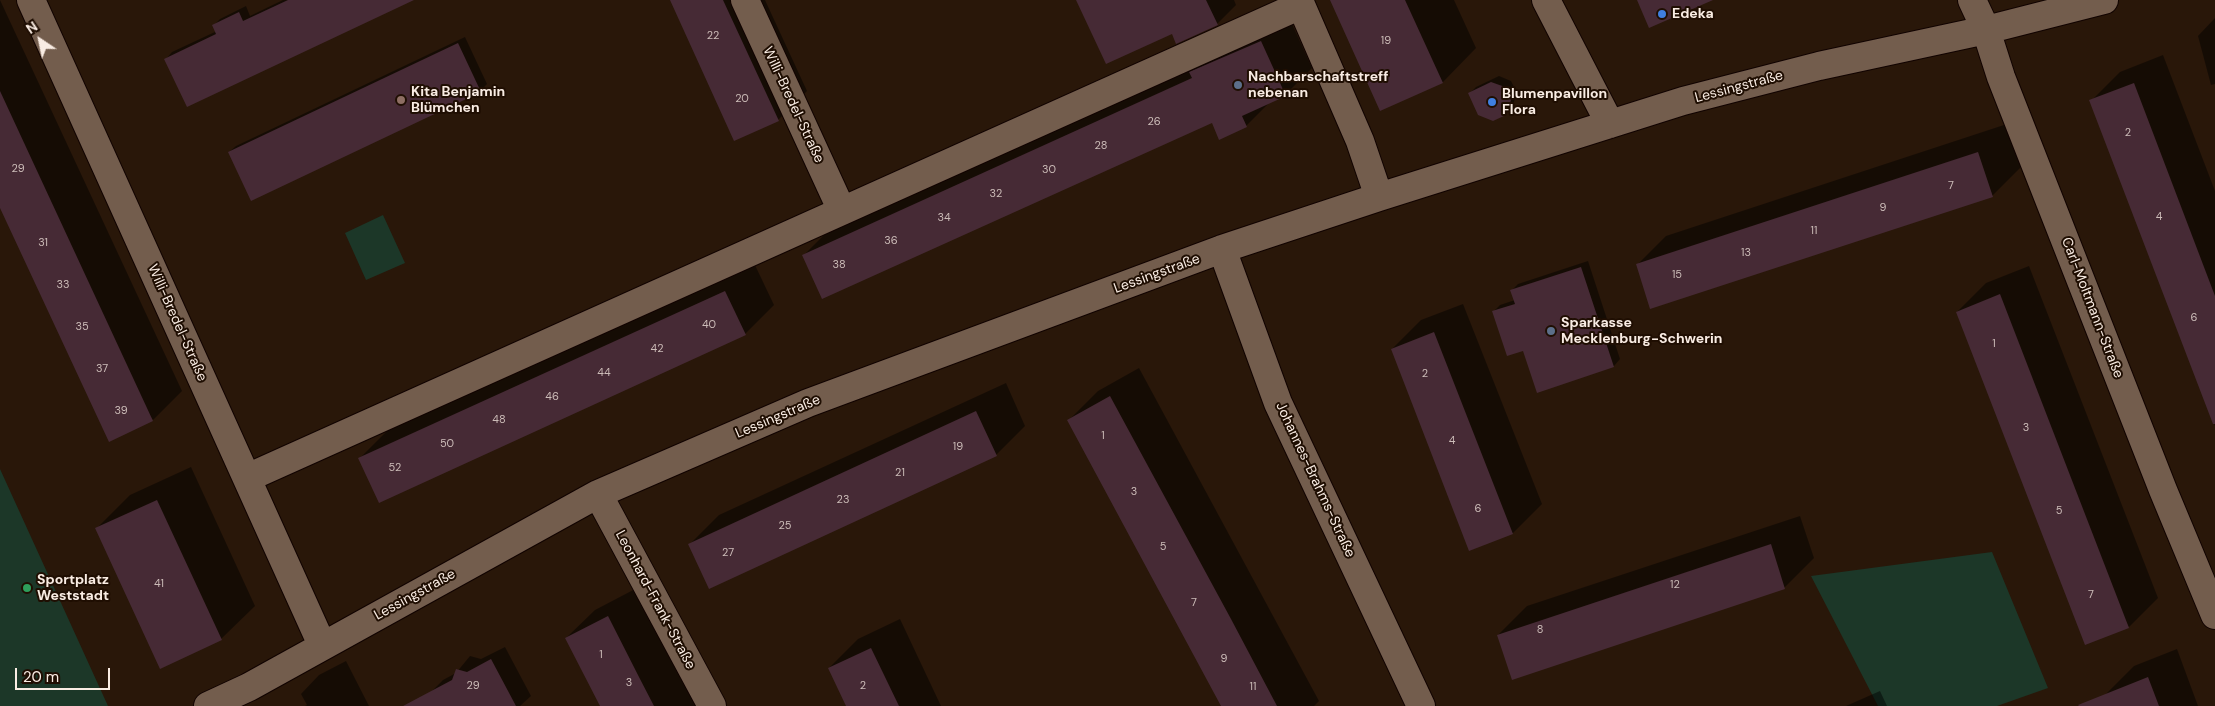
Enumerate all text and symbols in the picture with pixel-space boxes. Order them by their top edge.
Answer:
place label: Edeka [1672,6,1714,22]
marker: Edeka [1656,8,1668,20]
north arrow [15,15,65,65]
text: N [22,17,41,38]
house number: 22 [707,29,719,43]
house number: 19 [1381,34,1391,48]
street label: Willi-Bredel-Straße [759,44,827,166]
street label: Lessingstraße [1693,67,1785,107]
place label: Nachbarschaftstreff nebenan [1248,69,1388,102]
marker: Nachbarschaftstreff nebenan [1232,79,1244,91]
place label: Kita Benjamin Blümchen [411,84,505,116]
place label: Blumenpavillon Flora [1502,86,1607,118]
house number: 20 [735,92,749,106]
marker: Kita Benjamin Blümchen [395,94,407,106]
marker: Blumenpavillon Flora [1486,96,1498,108]
house number: 26 [1147,115,1161,129]
house number: 2 [2125,126,2131,140]
house number: 28 [1095,139,1107,153]
house number: 29 [11,162,25,176]
house number: 30 [1042,163,1056,177]
house number: 7 [1948,179,1954,193]
house number: 32 [990,187,1002,201]
house number: 9 [1880,201,1886,215]
house number: 4 [2156,210,2162,224]
house number: 34 [937,211,951,225]
house number: 11 [1811,224,1817,238]
house number: 36 [884,234,898,248]
street label: Carl-Moltmann-Straße [2057,235,2127,381]
house number: 31 [38,236,48,250]
house number: 13 [1741,246,1751,260]
street label: Lessingstraße [1112,251,1202,297]
house number: 38 [832,258,846,272]
street label: Willi-Bredel-Straße [144,262,210,384]
house number: 15 [1672,268,1682,282]
house number: 33 [56,278,70,292]
house number: 6 [2191,311,2197,325]
place label: Sparkasse Mecklenburg-Schwerin [1561,315,1722,348]
house number: 40 [702,318,716,332]
house number: 35 [75,320,89,334]
marker: Sparkasse Mecklenburg-Schwerin [1545,325,1557,337]
house number: 1 [1992,337,1996,351]
house number: 42 [650,342,664,356]
house number: 37 [96,362,108,376]
house number: 44 [597,366,611,380]
house number: 2 [1422,367,1428,381]
house number: 46 [545,390,559,404]
street label: Lessingstraße [733,392,823,442]
street label: Johannes-Brahms-Straße [1272,400,1358,560]
house number: 39 [114,404,128,418]
house number: 48 [492,413,506,427]
house number: 3 [2023,421,2029,435]
house number: 1 [1101,429,1105,443]
house number: 4 [1449,434,1455,448]
house number: 50 [440,437,454,451]
house number: 19 [953,440,963,454]
house number: 52 [389,461,401,475]
house number: 21 [895,466,905,480]
house number: 3 [1131,485,1137,499]
house number: 23 [837,493,849,507]
house number: 6 [1475,502,1481,516]
house number: 5 [2056,504,2062,518]
house number: 25 [778,519,792,533]
street label: Leonhard-Frank-Straße [611,528,699,672]
house number: 5 [1160,540,1166,554]
house number: 27 [722,546,734,560]
street label: Lessingstraße [371,566,459,624]
place label: Sportplatz Weststadt [37,572,109,604]
house number: 41 [154,577,164,591]
house number: 12 [1670,578,1680,592]
marker: Sportplatz Weststadt [21,582,33,594]
house number: 7 [2088,588,2094,602]
house number: 7 [1191,596,1197,610]
house number: 8 [1537,623,1543,637]
house number: 1 [599,648,603,662]
house number: 9 [1221,652,1227,666]
scale bar [18,658,112,690]
text: 20 m [23,667,59,687]
house number: 3 [626,676,632,690]
house number: 29 [466,679,480,693]
house number: 2 [860,679,866,693]
house number: 11 [1250,680,1256,694]

